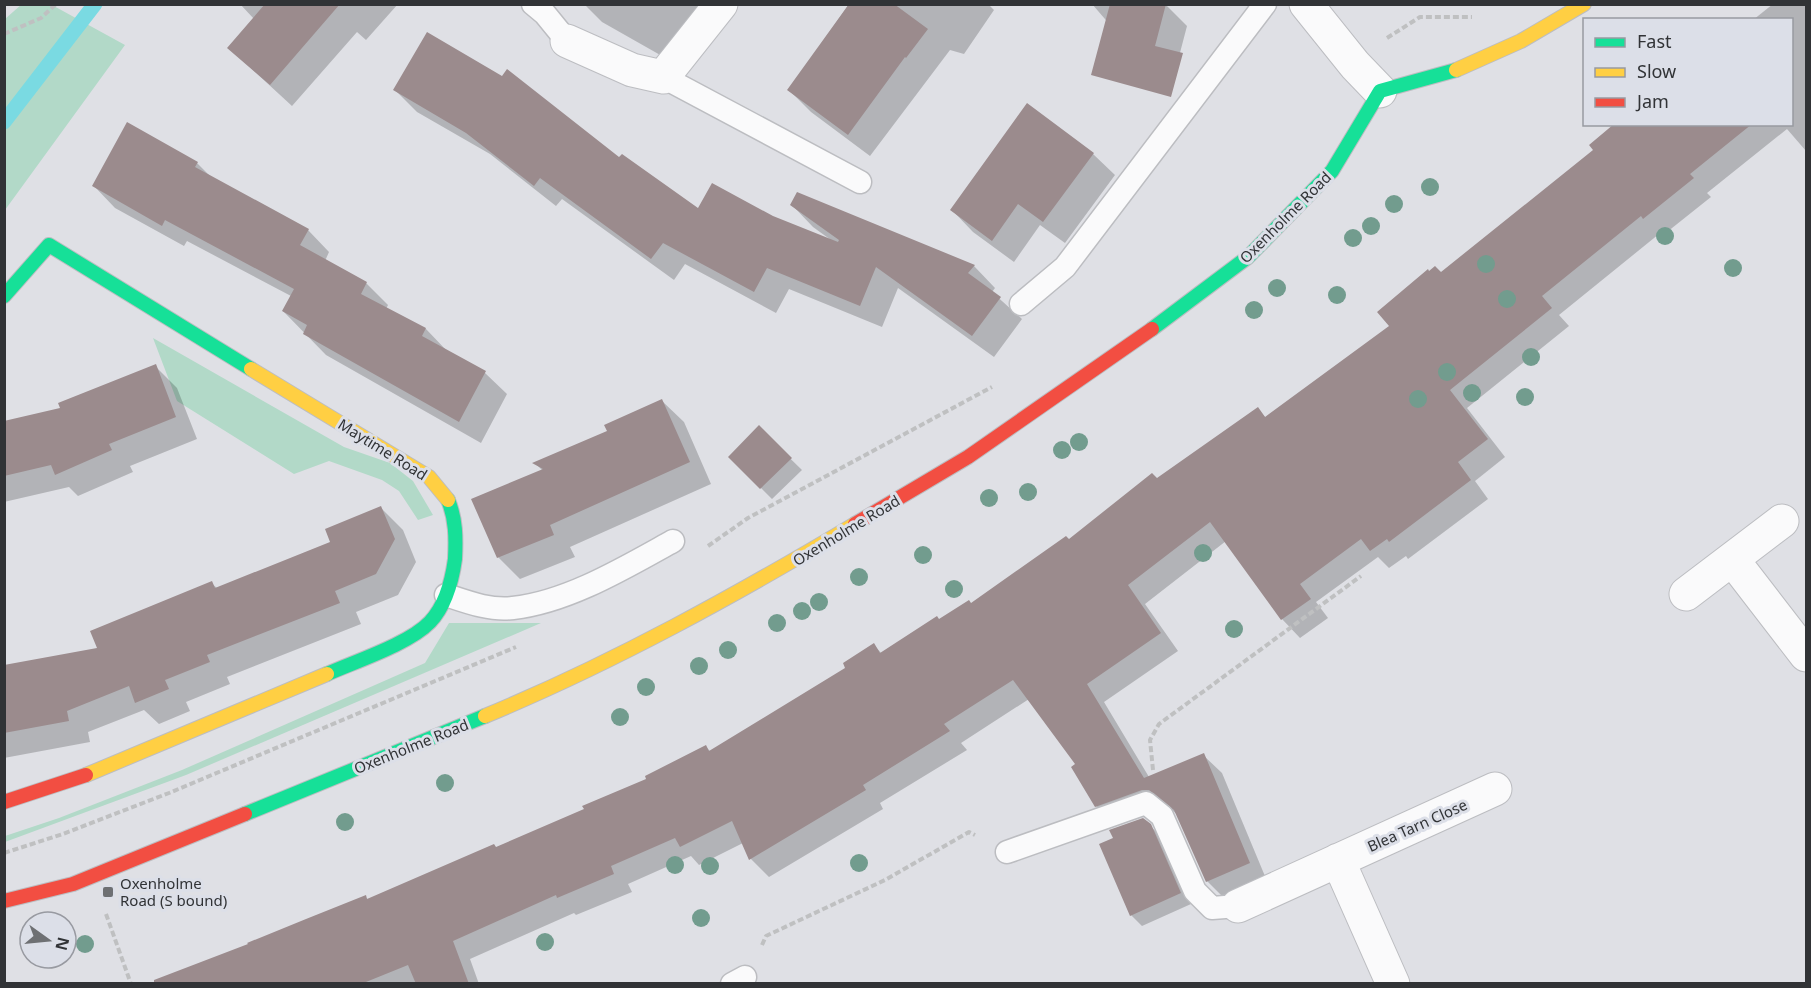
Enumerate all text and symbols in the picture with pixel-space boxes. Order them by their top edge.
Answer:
legend [1583,18,1793,126]
text: Fast [1637,29,1672,53]
text: Slow [1637,59,1676,83]
text: Jam [1635,89,1669,113]
street label: Oxenholme Road [1235,167,1335,267]
street label: Maytime Road [335,414,431,484]
street label: Oxenholme Road [789,490,903,570]
street label: Oxenholme Road [351,714,471,778]
street label: Blea Tarn Close [1364,794,1470,856]
place label: Oxenholme Road (S bound) [120,873,227,910]
marker: Oxenholme Road (S bound) [101,885,115,899]
north arrow [18,910,78,970]
text: N [50,935,75,953]

